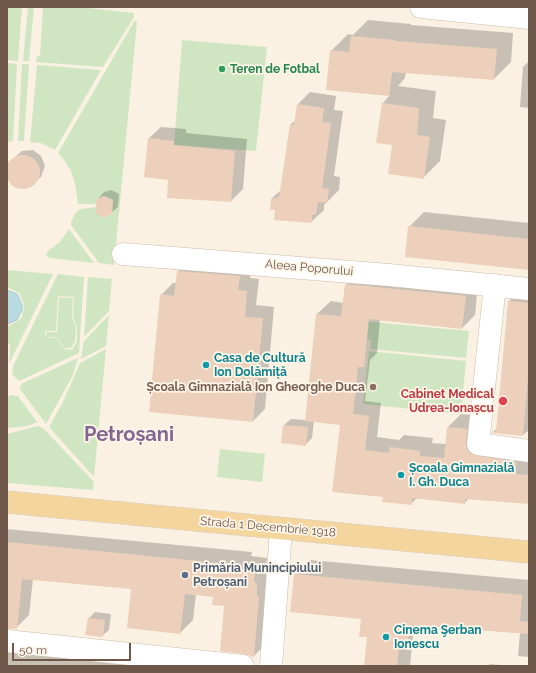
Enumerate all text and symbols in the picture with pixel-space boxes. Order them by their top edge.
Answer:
place label: Teren de Fotbal [230,62,320,76]
marker: Teren de Fotbal [217,64,227,74]
street label: Aleea Poporului [264,257,354,279]
place label: Casa de Cultură Ion Dolămiță [214,351,306,379]
marker: Casa de Cultură Ion Dolămiță [201,360,211,370]
place label: Școala Gimnazială Ion Gheorghe Duca [146,380,365,394]
marker: Școala Gimnazială Ion Gheorghe Duca [368,382,378,392]
place label: Cabinet Medical Udrea-Ionașcu [401,387,494,415]
marker: Cabinet Medical Udrea-Ionașcu [497,395,509,407]
district label: Petroșani [84,423,174,447]
place label: Școala Gimnazială I. Gh. Duca [409,461,514,489]
marker: Școala Gimnazială I. Gh. Duca [396,470,406,480]
street label: Strada 1 Decembrie 1918 [200,514,336,540]
place label: Primăria Munincipiului Petroșani [193,561,321,589]
marker: Primăria Munincipiului Petroșani [180,570,190,580]
place label: Cinema Şerban Ionescu [394,623,482,651]
marker: Cinema Şerban Ionescu [381,632,391,642]
scale bar [14,635,133,661]
text: 50 m [19,643,47,657]

